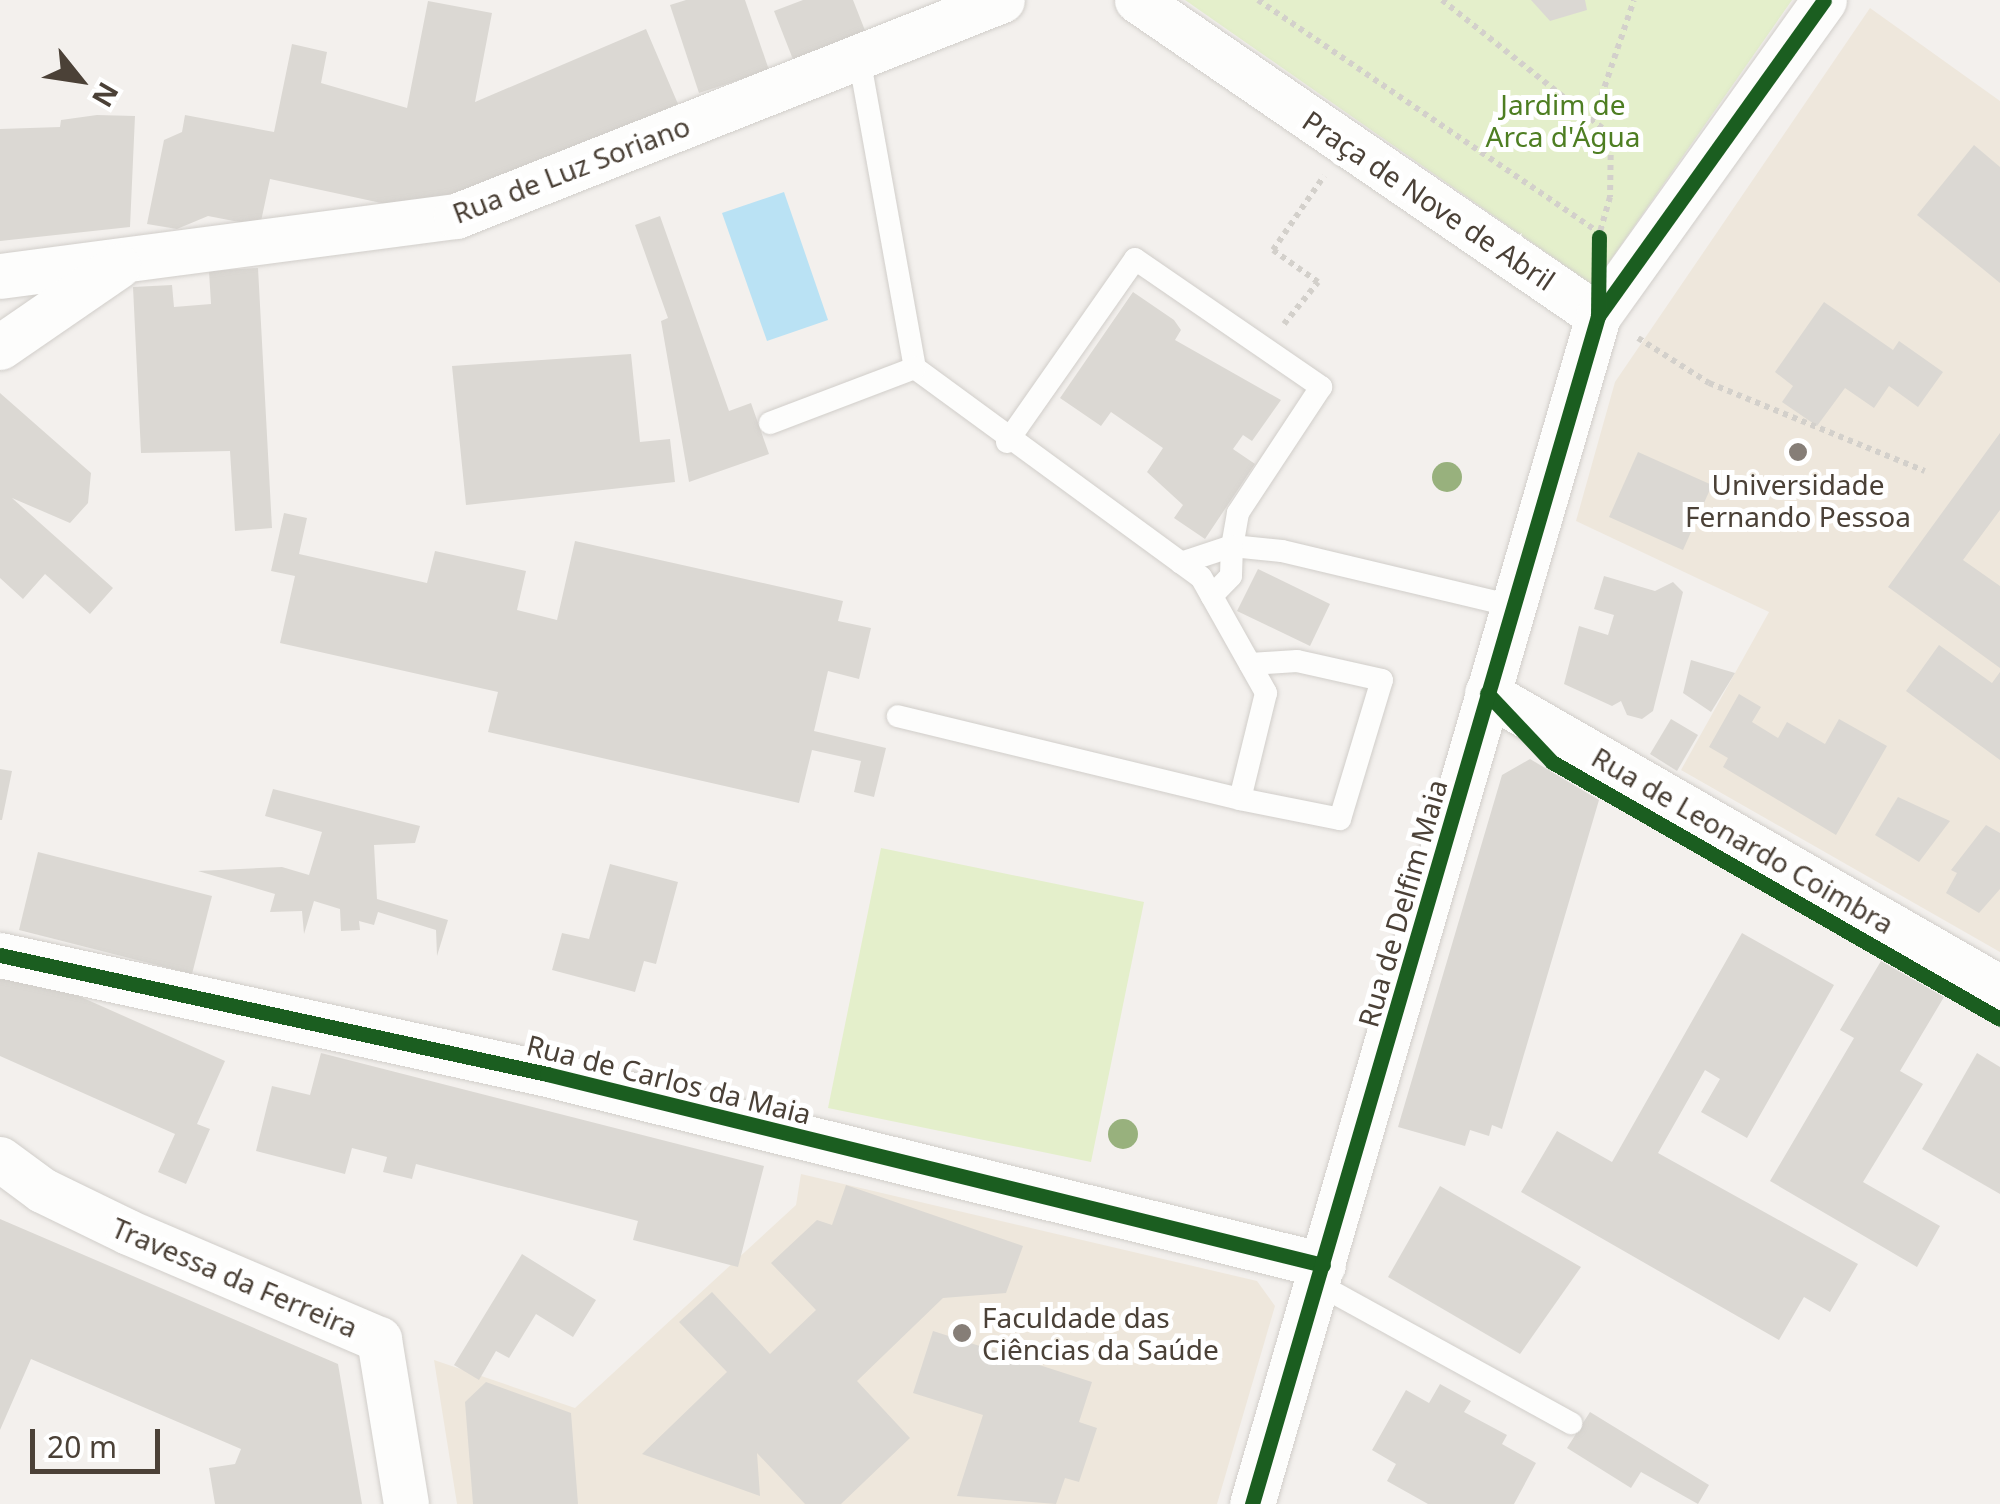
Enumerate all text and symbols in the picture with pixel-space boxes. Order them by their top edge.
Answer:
north arrow [30,30,130,130]
text: N [84,76,128,114]
park label: Jardim de Arca d'Água [1485,87,1641,153]
street label: Praça de Nove de Abril [1297,103,1561,297]
street label: Rua de Luz Soriano [448,108,694,230]
marker: Universidade Fernando Pessoa [1787,441,1809,463]
place label: Universidade Fernando Pessoa [1685,467,1911,533]
street label: Rua de Leonardo Coimbra [1586,740,1900,940]
street label: Rua de Delfim Maia [1351,775,1453,1031]
street label: Rua de Carlos da Maia [523,1027,815,1131]
street label: Travessa da Ferreira [107,1210,363,1344]
place label: Faculdade das Ciências da Saúde [982,1300,1219,1366]
marker: Faculdade das Ciências da Saúde [951,1322,973,1344]
scale bar [35,1409,165,1471]
text: 20 m [47,1426,117,1467]

